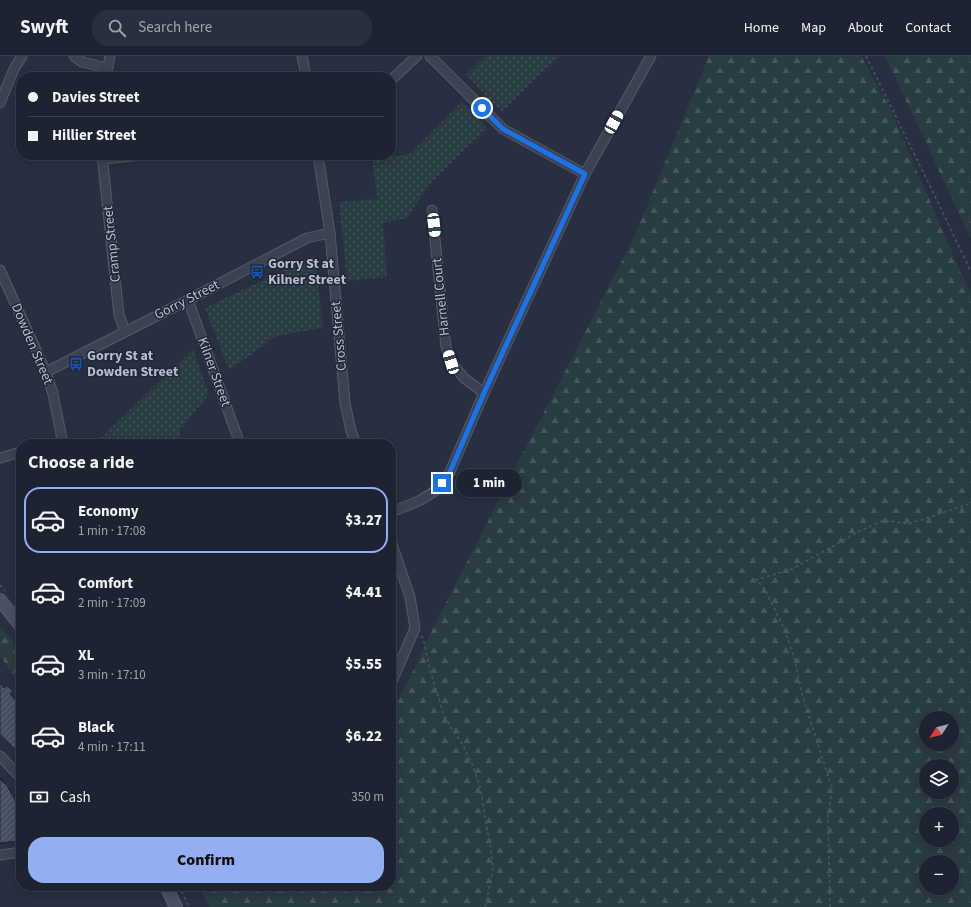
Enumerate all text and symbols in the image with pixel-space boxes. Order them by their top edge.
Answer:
search box [92,10,372,46]
text: Swyft [20,14,68,41]
icon: search [106,17,128,39]
text: Search here [138,17,212,38]
text: Home [744,18,779,38]
text: Map [801,18,826,38]
text: About [848,18,883,38]
text: Contact [905,18,951,38]
text: Davies Street [52,87,139,108]
route start [473,99,491,117]
car [603,109,625,135]
text: Hillier Street [52,125,136,146]
street label: Cramp Street [98,204,126,283]
car [427,212,441,238]
place label: Gorry St at Kilner Street [268,254,347,290]
street label: Harnell Court [427,257,455,337]
bus stop icon: Gorry St at Kilner Street [249,264,265,280]
street label: Gorry Street [151,275,223,325]
street label: Dowden Street [6,300,58,388]
street label: Cross Street [326,300,352,372]
street label: Kilner Street [192,335,236,410]
place label: Gorry St at Dowden Street [87,346,179,382]
car [442,349,460,375]
bus stop icon: Gorry St at Dowden Street [68,356,84,372]
text: Choose a ride [28,450,134,475]
callout: 1 min [456,469,522,497]
route end [433,474,451,492]
text: 1 min [473,474,505,492]
text: Economy [78,501,139,522]
icon: car [30,502,66,538]
text: $3.27 [345,510,382,531]
text: 1 min · 17:08 [78,522,146,540]
text: Comfort [78,573,133,594]
icon: car [30,574,66,610]
text: $4.41 [345,582,382,603]
text: 2 min · 17:09 [78,594,146,612]
text: XL [78,645,94,666]
icon: car [30,646,66,682]
text: $5.55 [345,654,382,675]
text: 3 min · 17:10 [78,666,146,684]
north arrow [919,711,959,751]
map controls [919,711,959,895]
text: Black [78,717,115,738]
icon: car [30,718,66,754]
text: $6.22 [345,726,382,747]
text: 4 min · 17:11 [78,738,146,756]
button: layers [919,759,959,799]
icon: cash [28,786,50,808]
text: Cash [60,787,91,808]
text: 350 m [351,788,384,806]
button: + [919,807,959,847]
button: Confirm [28,837,384,883]
button: − [919,855,959,895]

